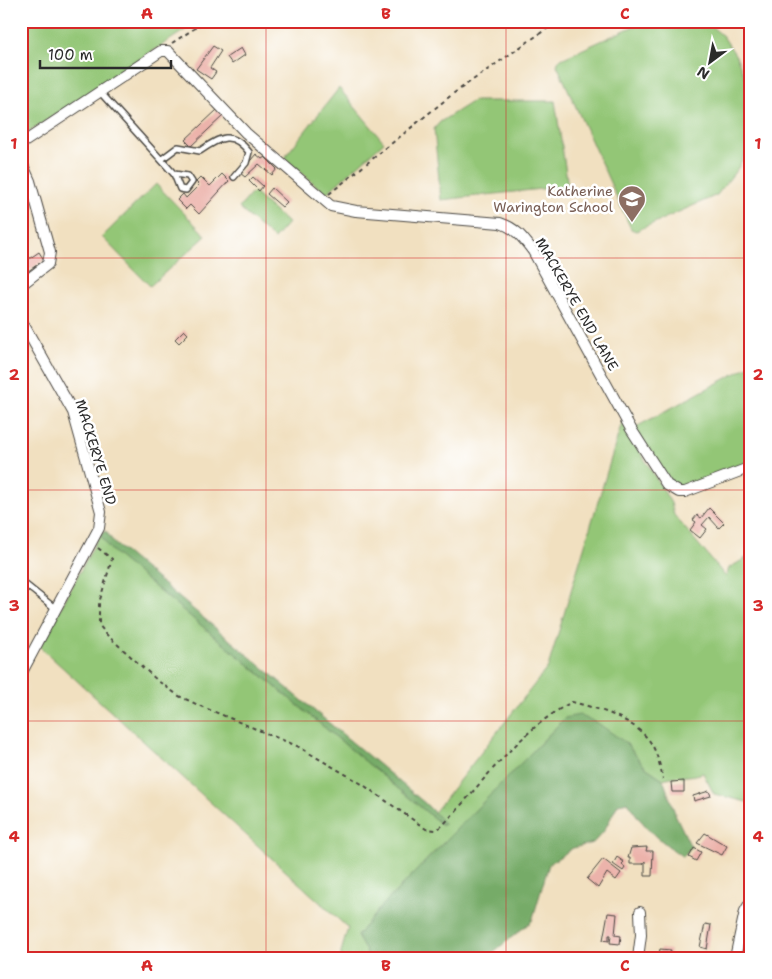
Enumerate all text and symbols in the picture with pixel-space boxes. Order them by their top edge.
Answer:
text: A [141,3,153,24]
text: B [381,3,391,24]
text: C [620,3,630,24]
scale bar [40,38,171,70]
north arrow [684,38,734,88]
text: 100 m [48,45,93,65]
text: N [694,62,713,84]
text: 1 [10,133,18,154]
text: 1 [754,133,762,154]
place label: Katherine Warington School [493,182,614,216]
school or university icon: Katherine Warington School [617,184,647,223]
street label: MACKERYE END LANE [531,234,623,374]
text: 2 [8,364,20,385]
text: 2 [752,364,764,385]
street label: MACKERYE END [71,397,121,507]
text: 3 [8,595,20,616]
text: 3 [752,595,764,616]
text: 4 [8,826,20,847]
text: 4 [752,826,764,847]
text: A [141,955,153,976]
text: B [381,955,391,976]
text: C [620,955,630,976]

